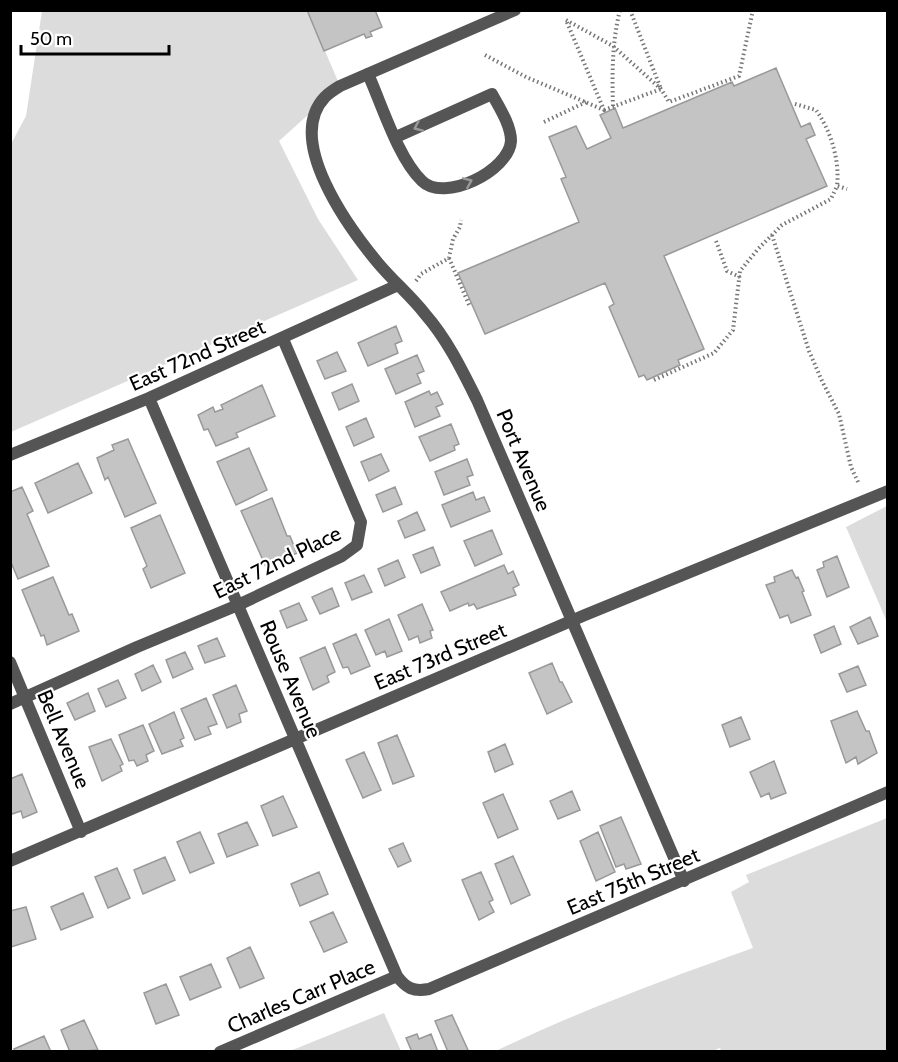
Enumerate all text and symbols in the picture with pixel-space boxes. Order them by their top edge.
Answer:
scale bar [21,18,170,56]
text: 50 m [30,28,72,50]
one-way arrow [413,120,424,132]
one-way arrow [461,177,472,189]
street label: East 72nd Street [125,314,269,396]
street label: Port Avenue [491,405,557,515]
street label: East 72nd Place [209,520,345,604]
street label: Rouse Avenue [255,616,327,742]
street label: East 73rd Street [370,617,510,695]
street label: Bell Avenue [32,686,96,792]
street label: East 75th Street [563,842,703,920]
street label: Charles Carr Place [223,954,379,1038]

